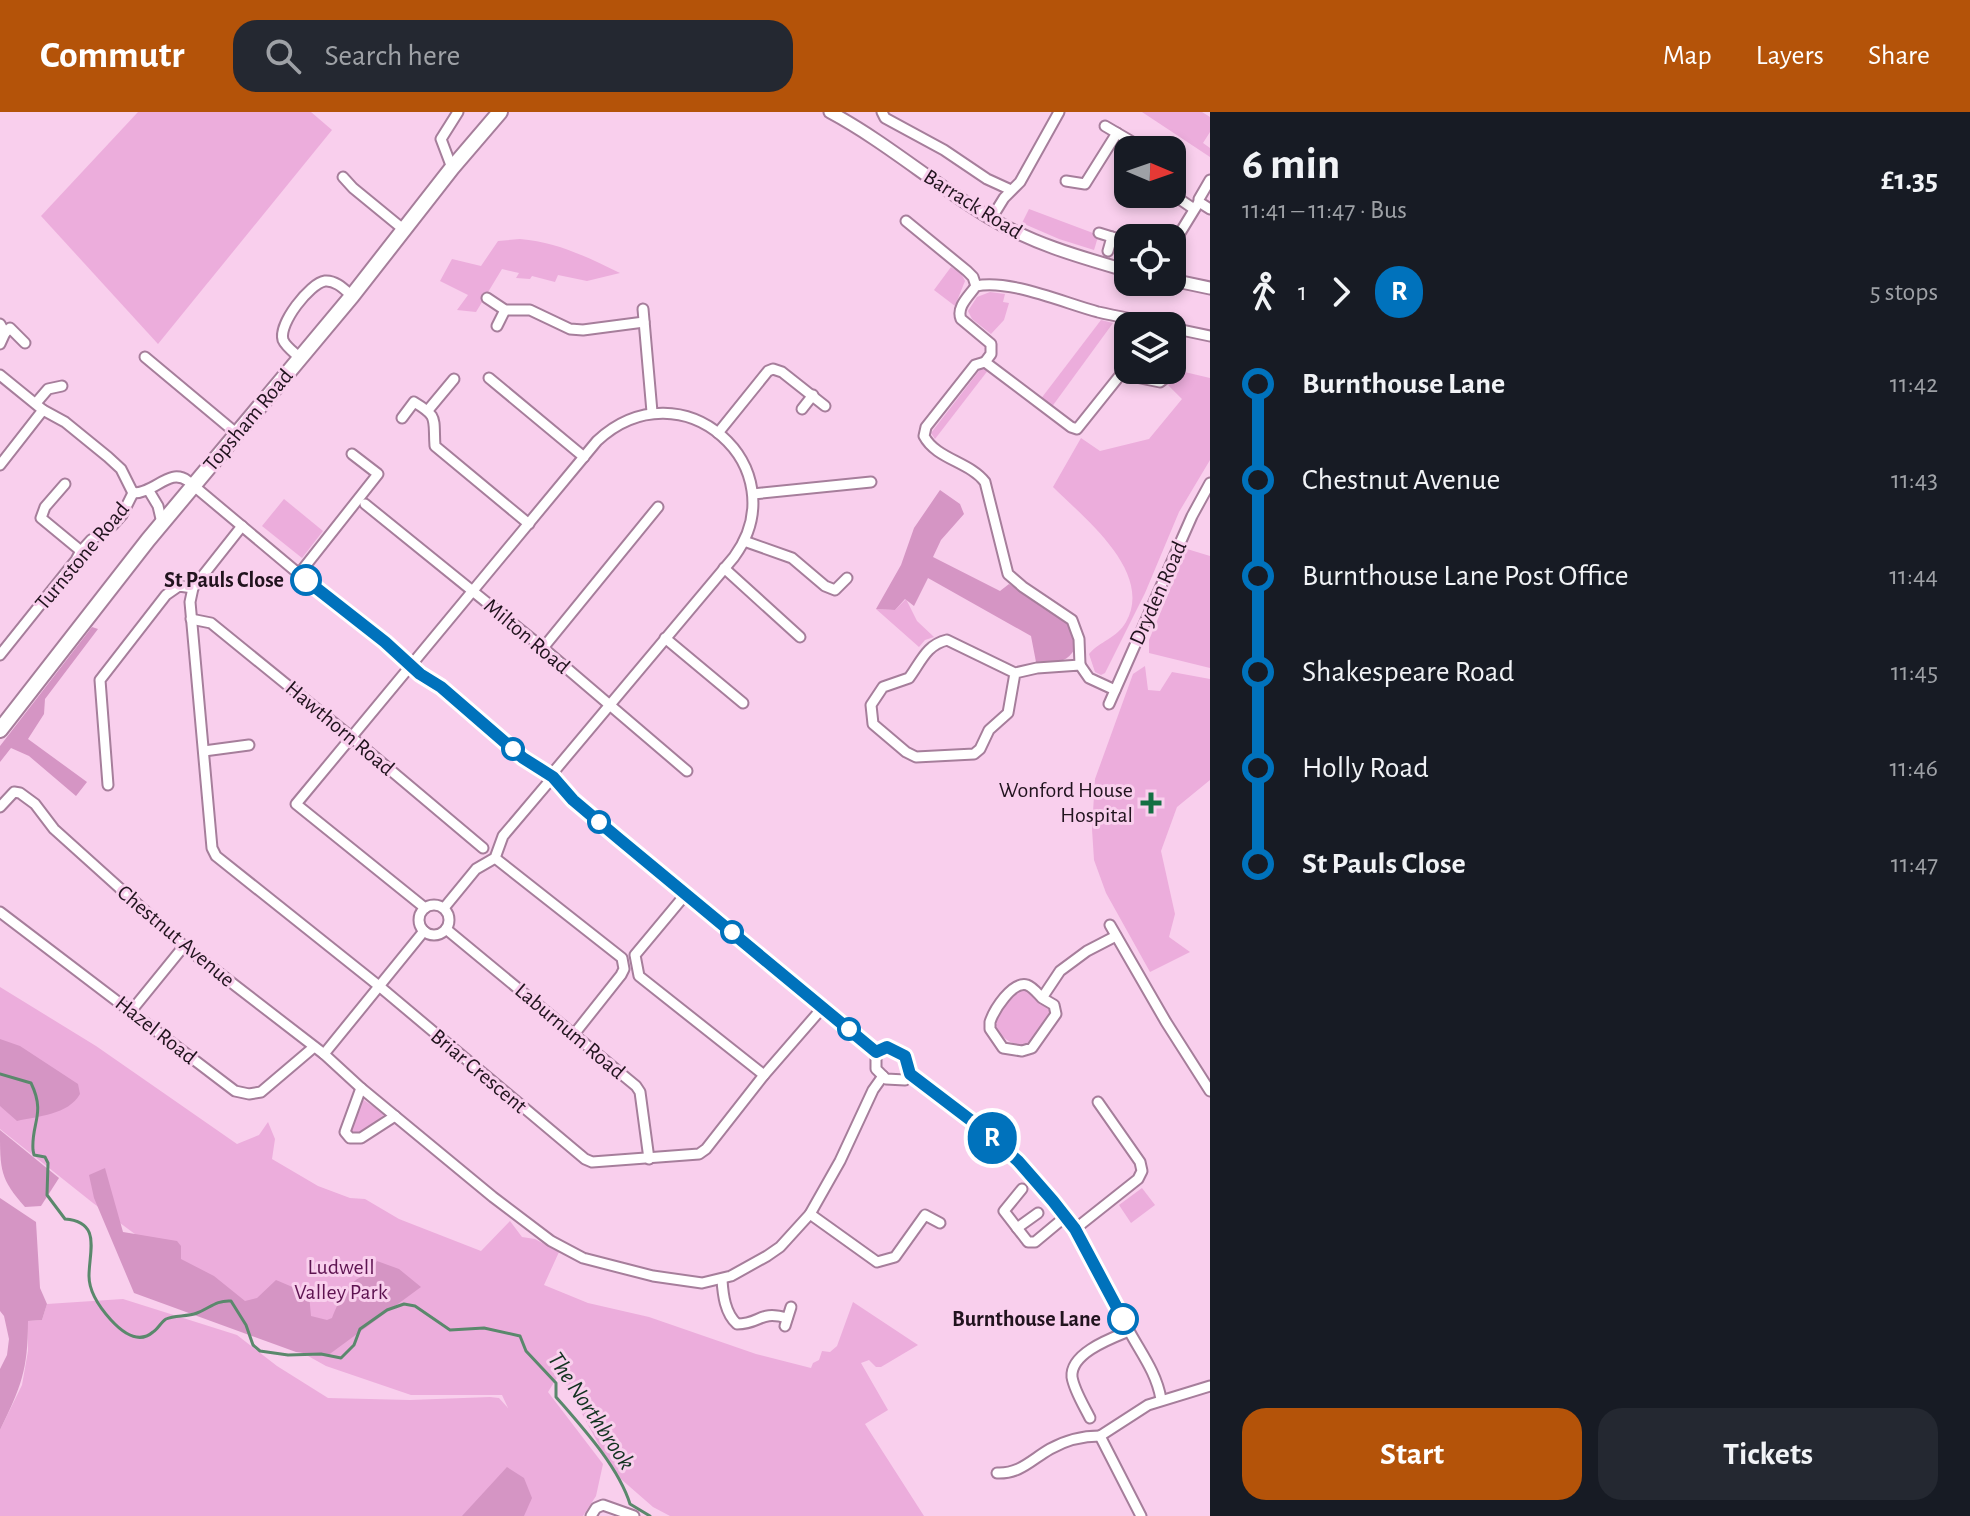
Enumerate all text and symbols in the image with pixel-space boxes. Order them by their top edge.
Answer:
search box [233,20,793,92]
icon: search [261,34,305,78]
text: Commutr [40,37,185,75]
text: Search here [325,41,460,71]
text: Map [1663,42,1712,70]
text: Layers [1756,42,1824,70]
text: Share [1868,42,1930,70]
north arrow [1114,136,1186,208]
map controls [1114,136,1186,384]
text: 6 min [1242,143,1340,187]
street label: Barrack Road [920,165,1026,243]
text: £1.35 [1881,165,1938,195]
text: 11:41 – 11:47 · Bus [1242,197,1407,223]
button: locate [1114,224,1186,296]
icon: walk [1242,270,1286,314]
icon: forward [1319,270,1363,314]
text: R [1391,278,1407,306]
text: 1 [1298,279,1307,305]
text: 5 stops [1870,279,1938,305]
button: layers [1114,312,1186,384]
street label: Topsham Road [199,365,297,475]
text: Burnthouse Lane [1302,369,1505,399]
text: 11:42 [1890,371,1938,397]
text: Chestnut Avenue [1302,465,1500,495]
text: 11:43 [1891,467,1938,493]
street label: Turnstone Road [31,498,133,614]
street label: Dryden Road [1125,538,1191,648]
text: Burnthouse Lane Post Office [1302,561,1629,591]
text: 11:44 [1889,563,1938,589]
marker: St Pauls Close [291,565,321,595]
place label: St Pauls Close [164,569,284,591]
street label: Milton Road [480,594,574,678]
text: Shakespeare Road [1302,657,1514,687]
text: 11:45 [1891,659,1938,685]
street label: Hawthorn Road [282,676,398,780]
unlabelled marker [502,738,524,760]
text: Holly Road [1302,753,1429,783]
text: 11:46 [1889,755,1938,781]
place label: Wonford House Hospital [999,779,1133,826]
marker: Wonford House Hospital [1140,792,1162,814]
unlabelled marker [588,811,610,833]
text: St Pauls Close [1302,849,1466,879]
text: 11:47 [1891,851,1938,877]
street label: Chestnut Avenue [113,881,239,991]
unlabelled marker [721,921,743,943]
street label: Laburnum Road [511,979,629,1083]
street label: Hazel Road [111,992,201,1068]
unlabelled marker [838,1018,860,1040]
street label: Briar Crescent [427,1025,531,1117]
line badge: R [966,1112,1018,1164]
text: R [984,1124,1000,1152]
park label: Ludwell Valley Park [294,1256,388,1303]
marker: Burnthouse Lane [1108,1304,1138,1334]
place label: Burnthouse Lane [952,1308,1101,1330]
water label: The Northbrook [543,1348,639,1474]
button: Start [1242,1408,1582,1500]
button: Tickets [1598,1408,1938,1500]

